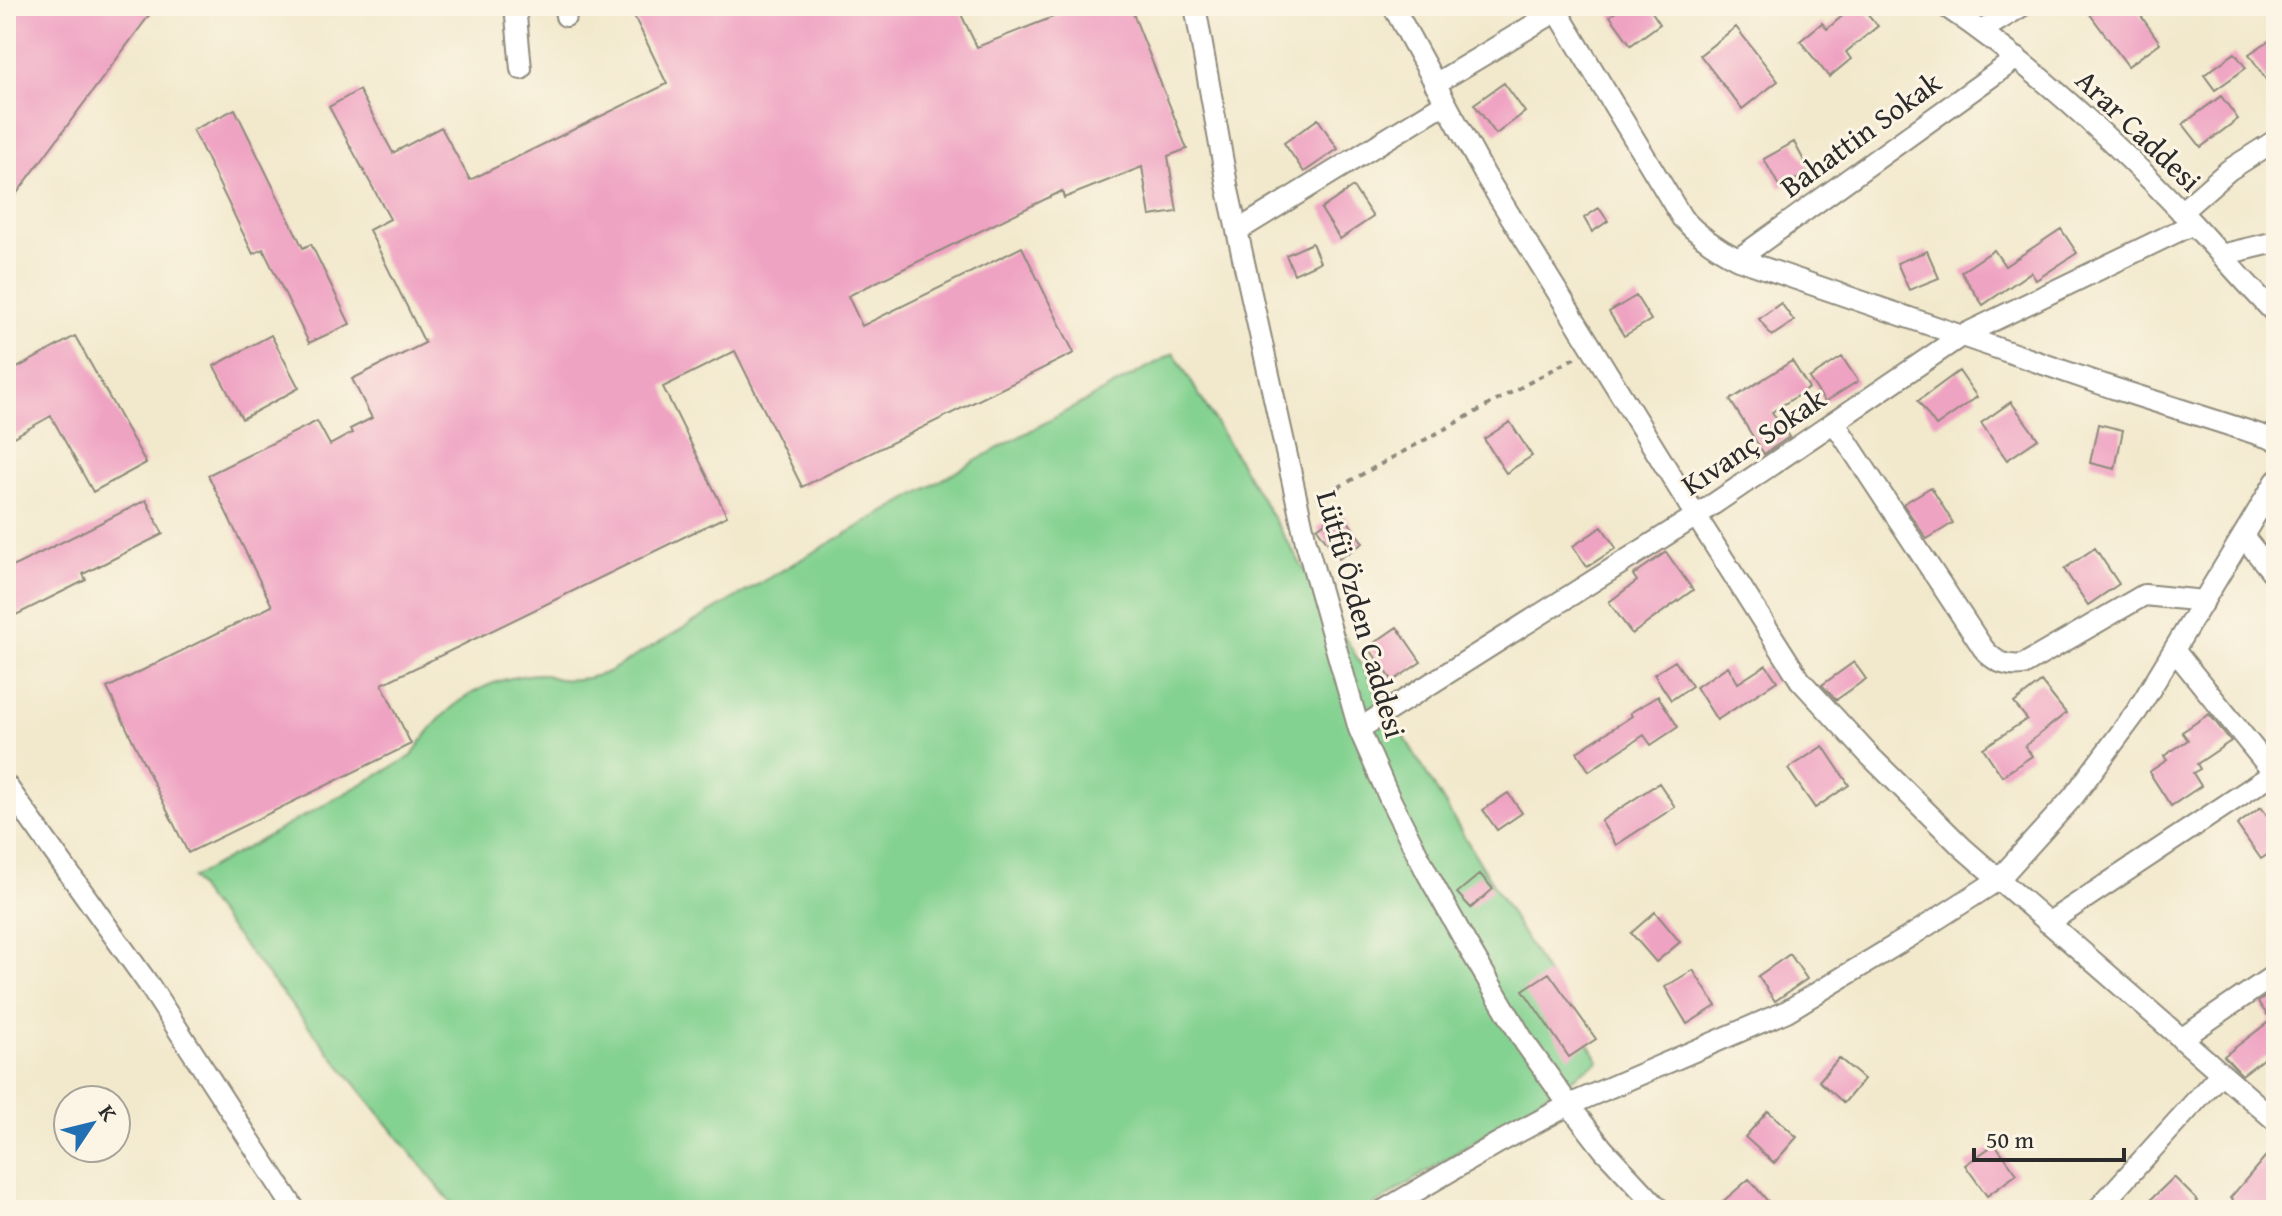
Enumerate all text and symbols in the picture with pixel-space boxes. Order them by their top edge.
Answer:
street label: Arar Caddesi [2066,58,2212,202]
street label: Bahattin Sokak [1770,60,1950,208]
street label: Kıvanç Sokak [1672,376,1835,506]
street label: Lütfü Özden Caddesi [1306,485,1418,743]
north arrow [52,1084,132,1164]
text: K [91,1098,126,1127]
scale bar [1974,1112,2124,1162]
text: 50 m [1986,1122,2034,1157]

